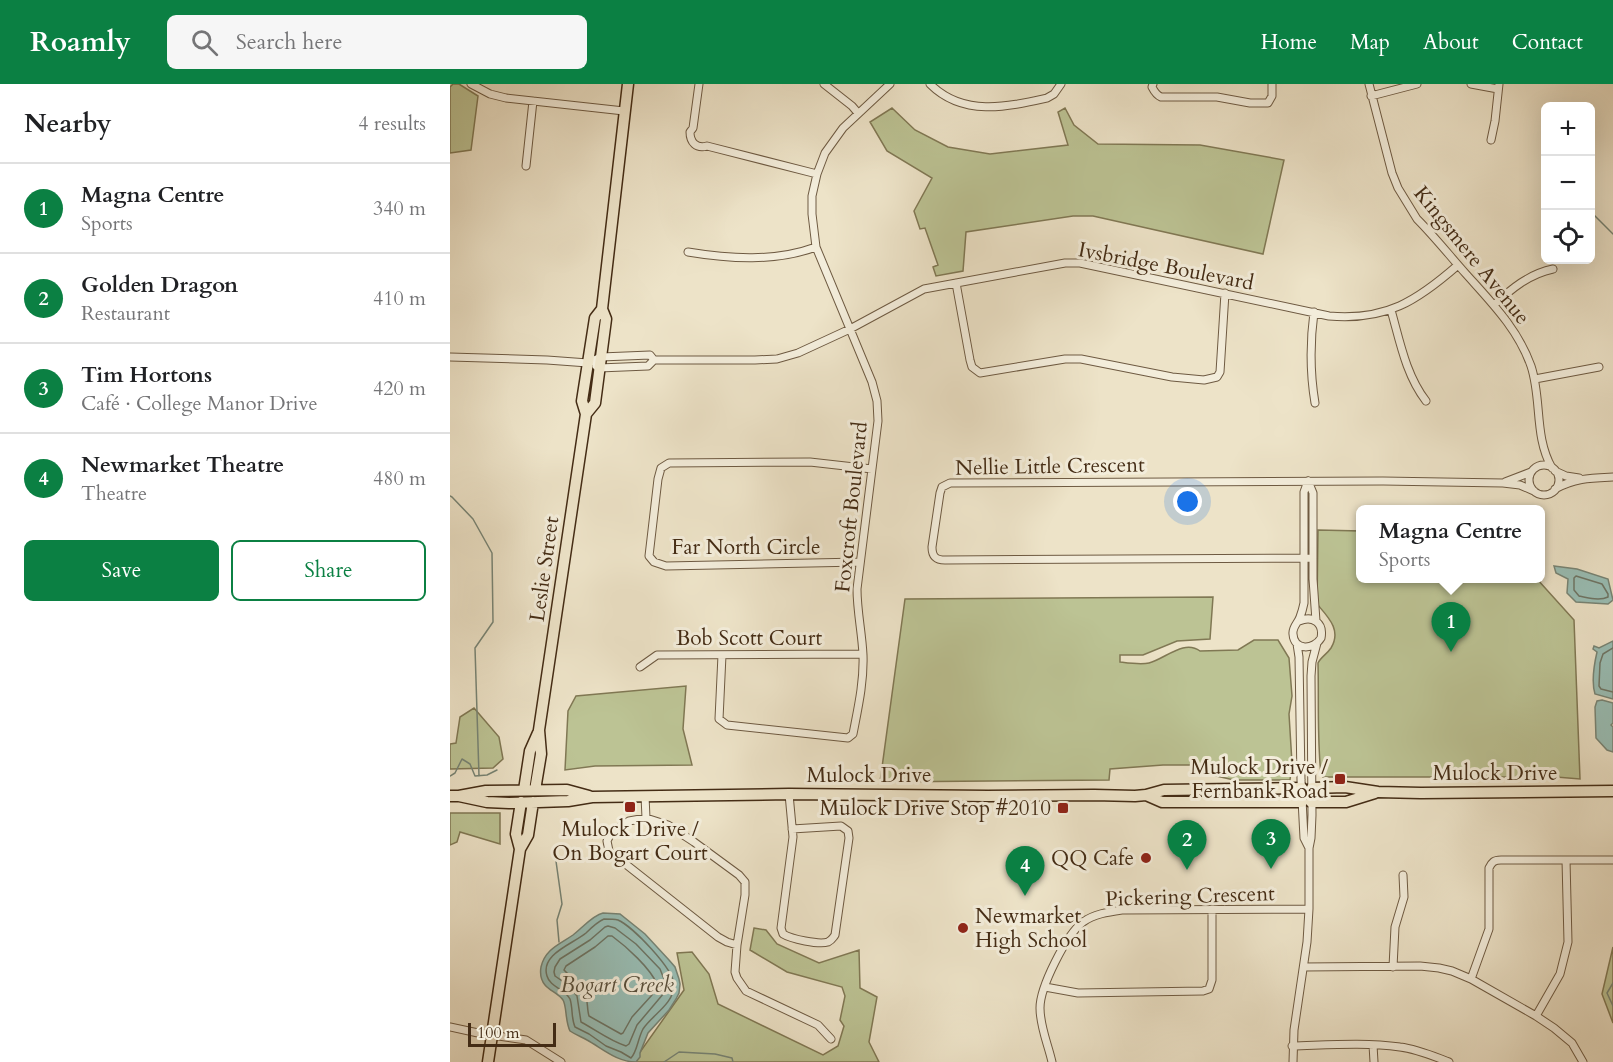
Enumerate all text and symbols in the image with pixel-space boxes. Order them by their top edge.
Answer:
search box [167,15,587,69]
text: Roamly [30,23,131,61]
icon: search [188,26,221,59]
text: Search here [236,27,342,57]
text: Home [1261,28,1317,57]
text: Map [1350,28,1390,57]
text: About [1423,28,1479,57]
text: Contact [1512,28,1583,57]
map controls [1541,102,1595,264]
button: + [1541,102,1595,156]
text: Nearby [24,106,112,141]
text: 4 results [358,110,426,137]
button: − [1541,156,1595,210]
text: Magna Centre [81,180,224,210]
street label: Kingsmere Avenue [1407,180,1537,331]
text: 1 [38,195,49,222]
text: 340 m [373,195,426,222]
text: Sports [81,210,133,237]
button: locate [1541,210,1595,264]
street label: Ivsbridge Boulevard [1076,235,1256,298]
text: Golden Dragon [81,270,238,300]
text: 2 [38,285,49,312]
text: 410 m [373,285,426,312]
text: Restaurant [81,300,170,327]
text: Tim Hortons [81,360,212,390]
text: 3 [38,375,49,402]
text: 420 m [373,375,426,402]
text: Café · College Manor Drive [81,390,318,417]
street label: Foxcroft Boulevard [828,420,875,594]
text: Newmarket Theatre [81,450,284,480]
street label: Nellie Little Crescent [955,450,1145,483]
text: 4 [38,465,49,492]
text: 480 m [373,465,426,492]
text: Theatre [81,480,147,507]
your location [1173,487,1202,516]
popup [1356,505,1545,583]
street label: Leslie Street [523,514,566,624]
text: Magna Centre [1379,516,1522,546]
street label: Far North Circle [671,533,821,562]
button: Save [24,540,219,601]
button: Share [231,540,426,601]
text: Sports [1379,546,1431,573]
pin: 1 [1432,602,1470,652]
street label: Bob Scott Court [676,624,822,653]
place label: Mulock Drive / Fernbank Road [1190,753,1328,806]
street label: Mulock Drive [1432,759,1558,788]
street label: Mulock Drive [806,761,932,790]
marker: Mulock Drive / Fernbank Road [1333,772,1347,786]
place label: Mulock Drive Stop #2010 [820,794,1051,823]
marker: Mulock Drive / On Bogart Court [623,800,637,814]
marker: Mulock Drive Stop #2010 [1056,801,1070,815]
place label: Mulock Drive / On Bogart Court [552,815,708,868]
pin: 2 [1168,820,1206,870]
pin: 3 [1252,820,1290,869]
place label: QQ Cafe [1051,844,1134,873]
pin: 4 [1006,846,1044,896]
marker: QQ Cafe [1139,851,1153,865]
street label: Pickering Crescent [1105,879,1276,914]
place label: Newmarket High School [975,902,1087,955]
marker: Newmarket High School [956,921,970,935]
water label: Bogart Creek [560,970,674,1000]
scale bar [468,1020,556,1048]
text: 100 m [477,1022,519,1044]

